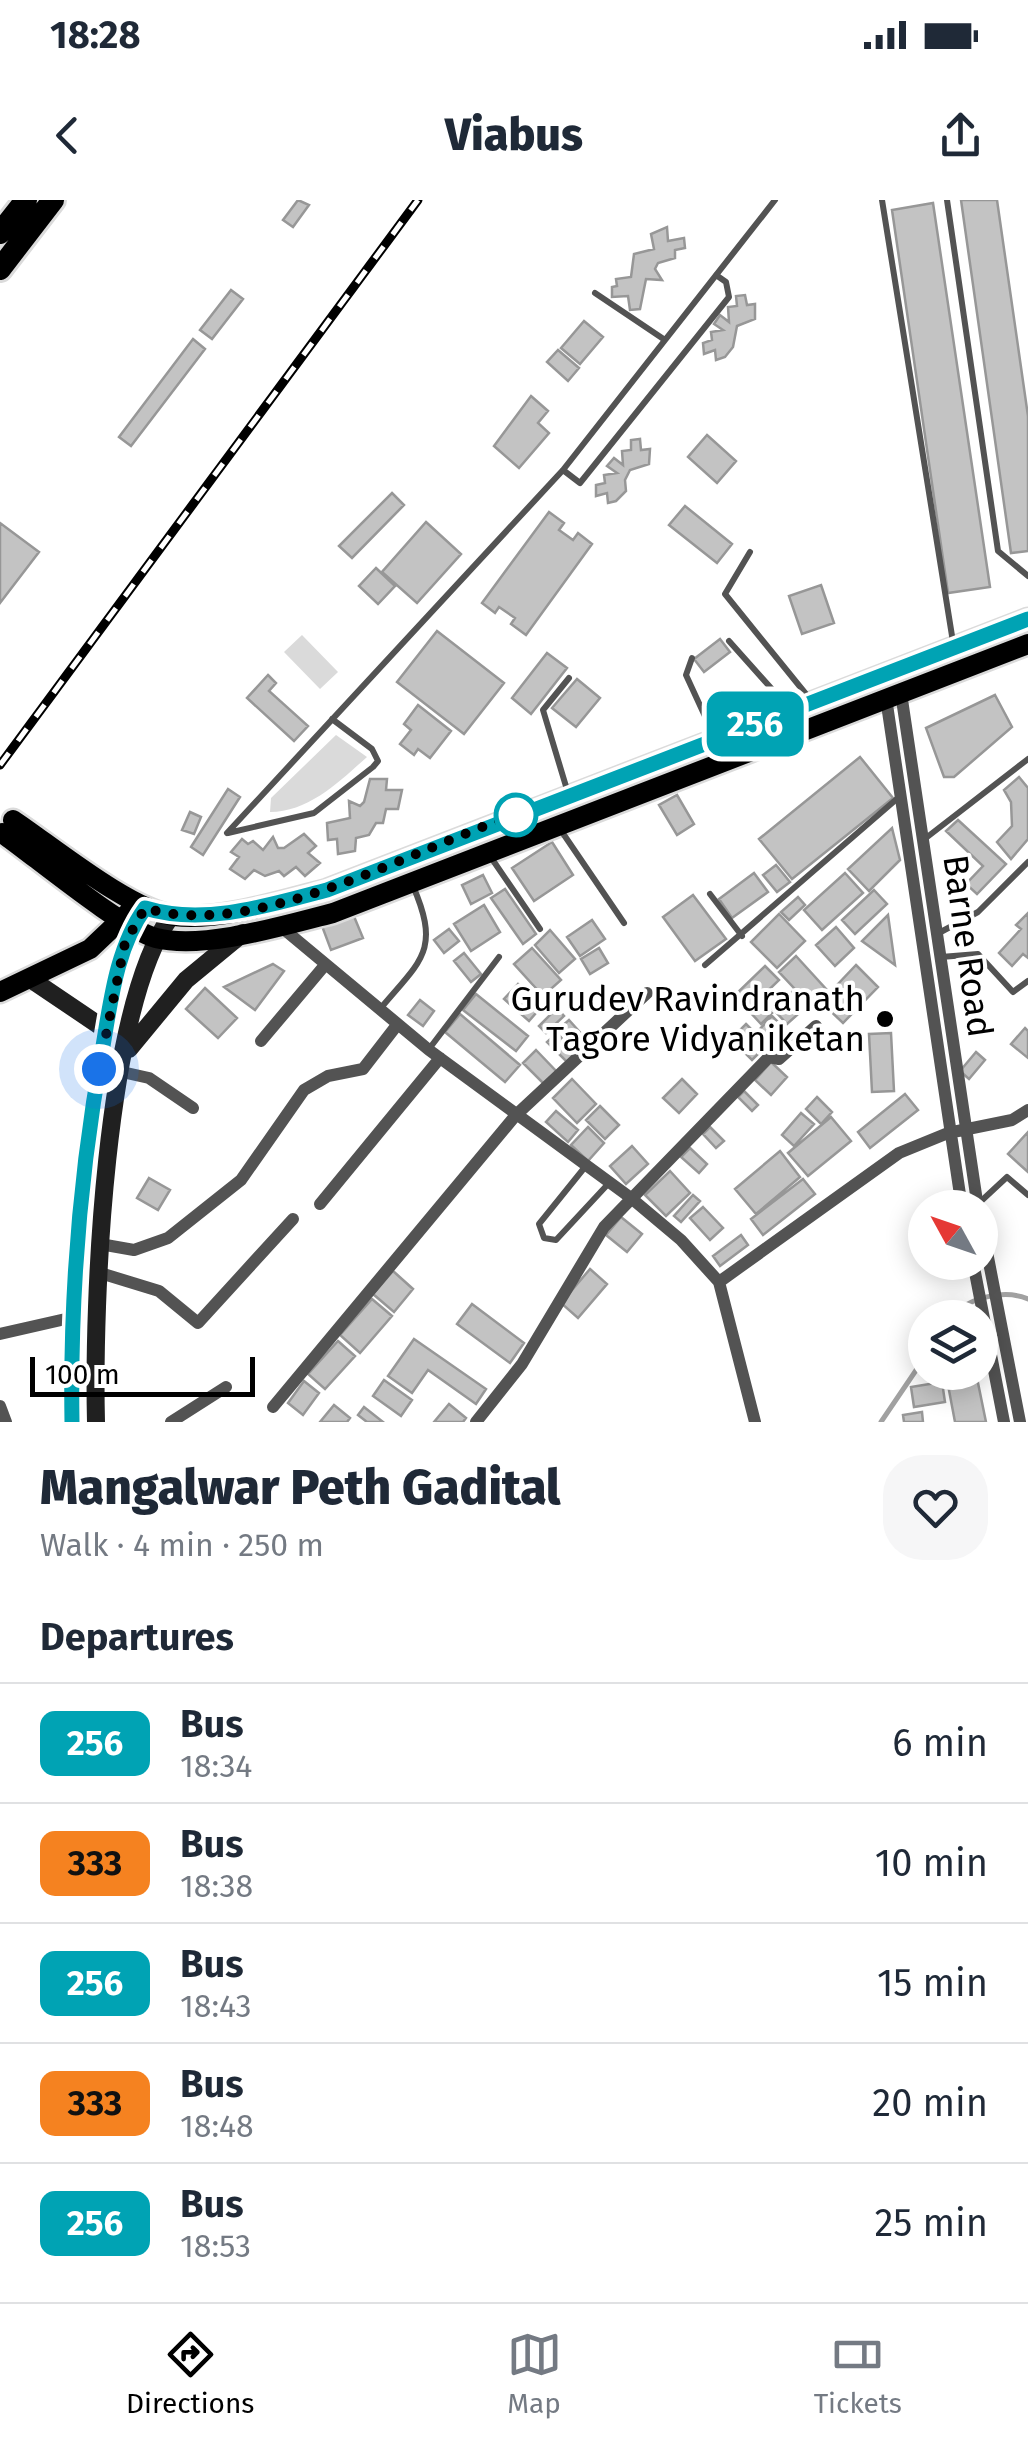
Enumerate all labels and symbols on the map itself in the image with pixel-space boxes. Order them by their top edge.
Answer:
line badge: 256 [698,692,812,756]
unlabelled marker [495,794,537,836]
street label: Barne Road [934,852,1002,1040]
place label: Gurudev Ravindranath Tagore Vidyaniketan [510,978,865,1060]
marker: Gurudev Ravindranath Tagore Vidyaniketan [874,1008,896,1030]
your location [74,1044,124,1094]
north arrow [908,1190,998,1280]
scale bar [30,1352,255,1396]

